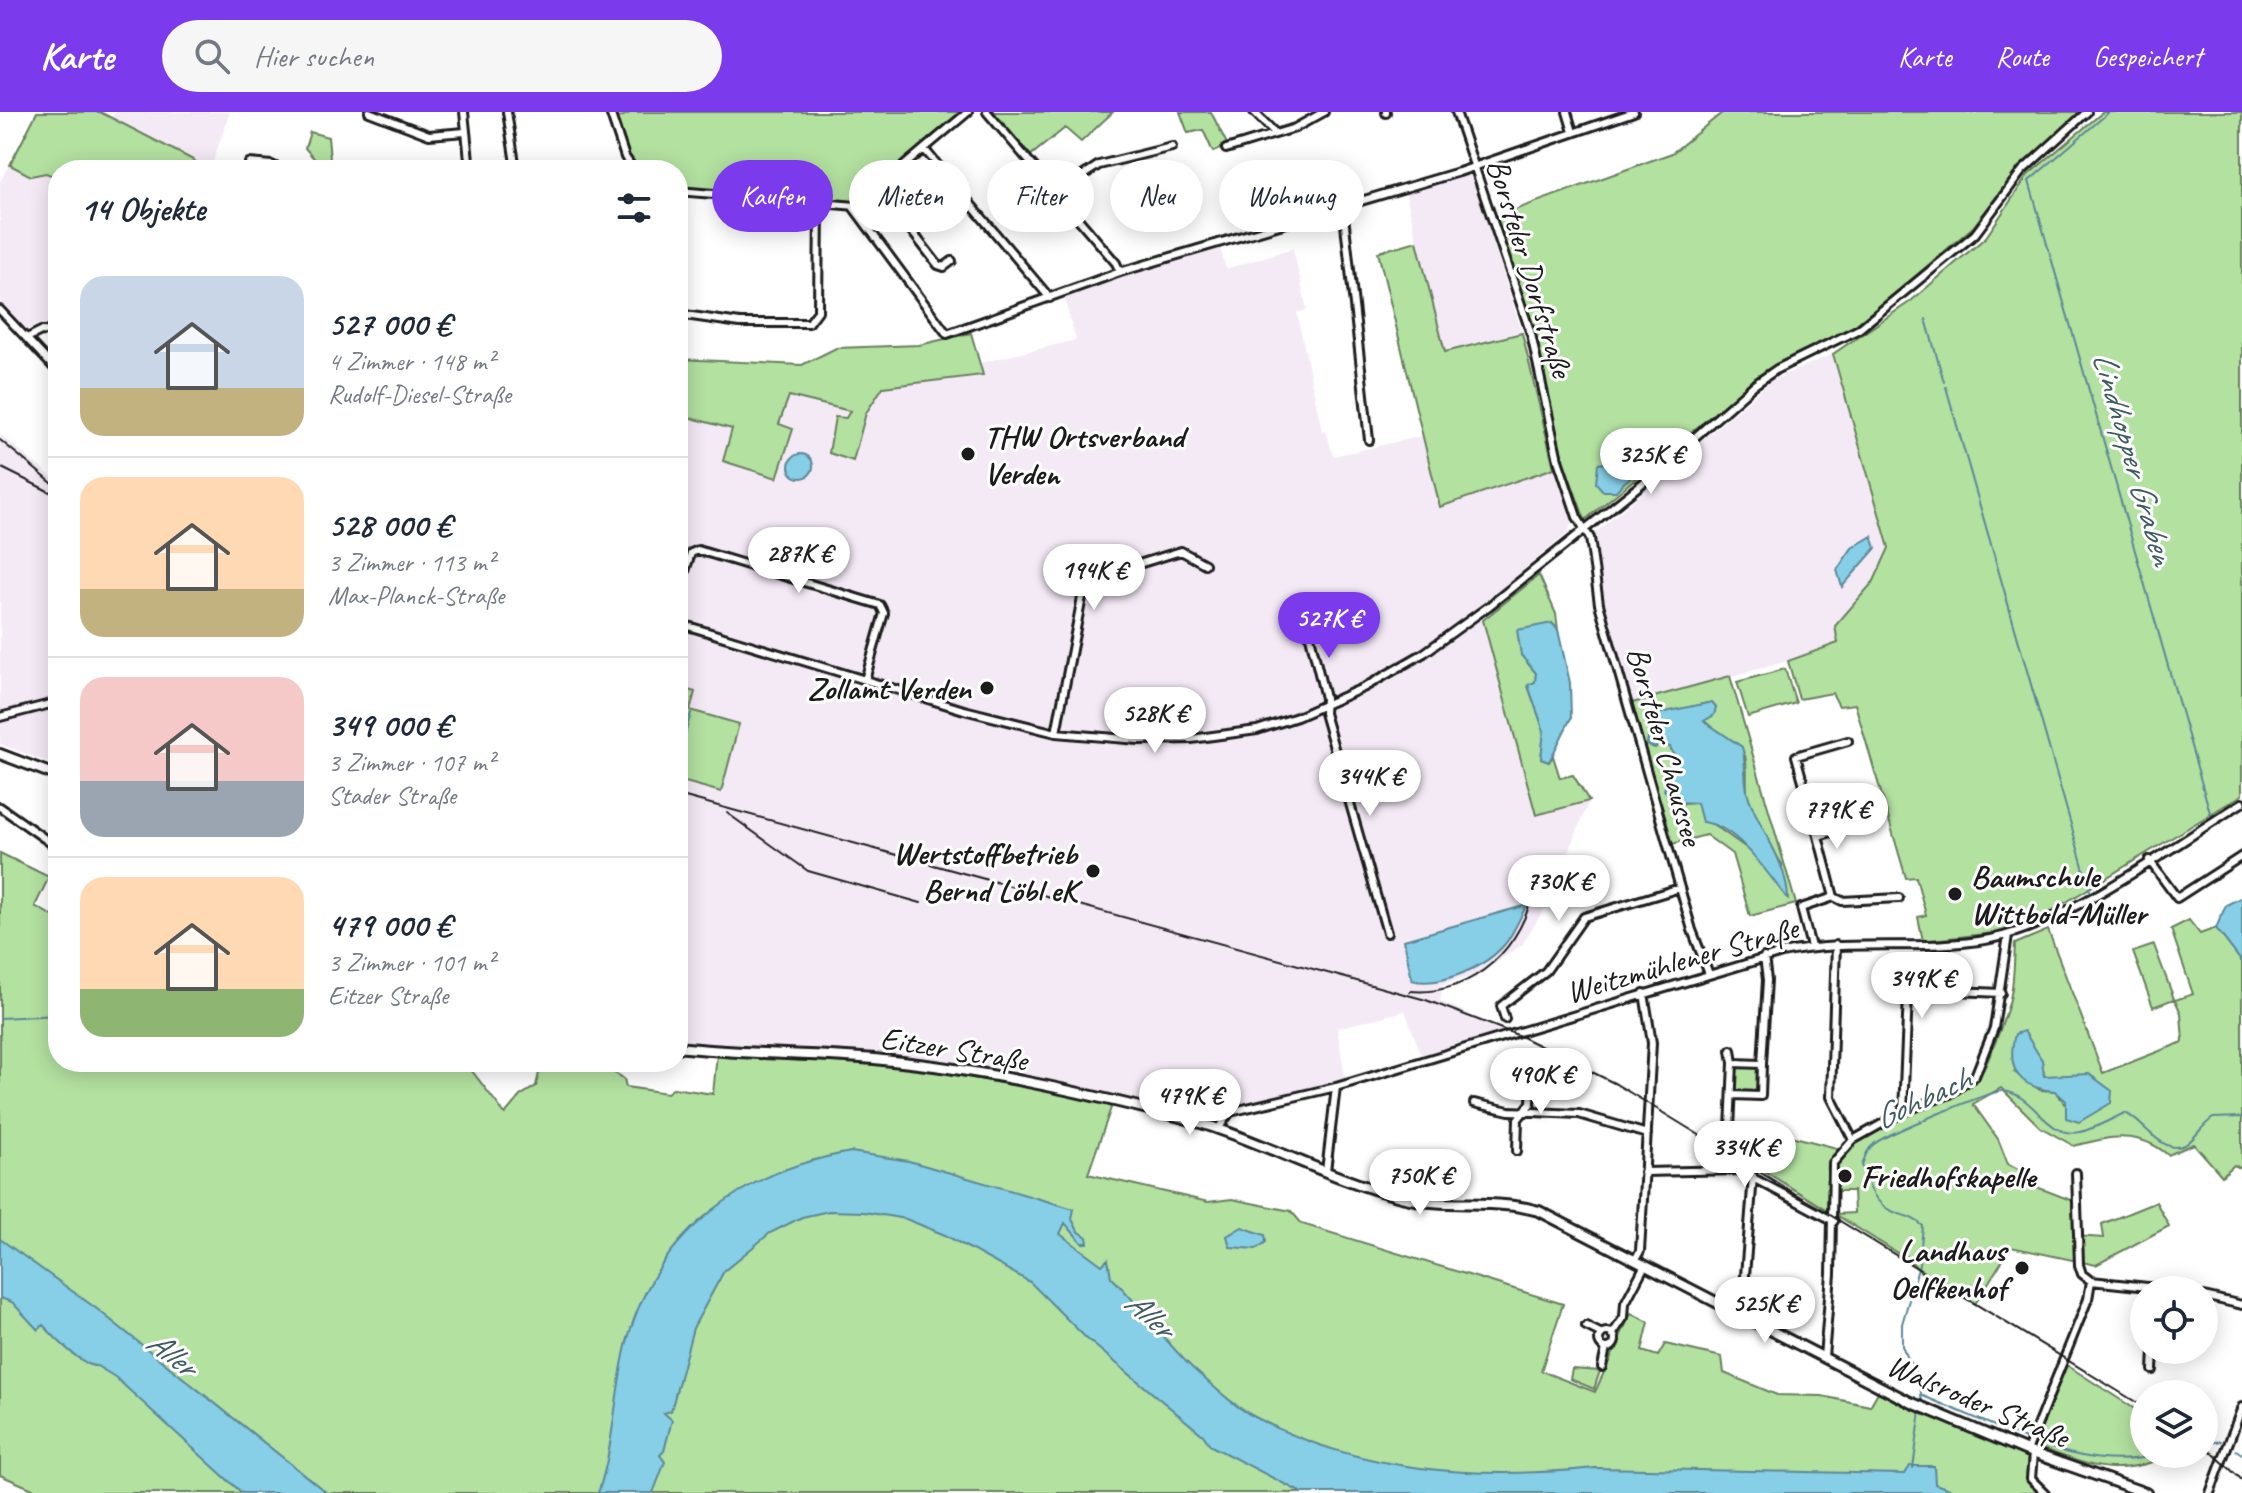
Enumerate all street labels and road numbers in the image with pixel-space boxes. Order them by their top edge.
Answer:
street label: Borsteler Dorfstraße [1477,154,1583,385]
street label: Borsteler Chaussee [1617,642,1714,852]
street label: Weitzmühlener Straße [1562,907,1805,1013]
street label: Eitzer Straße [878,1017,1033,1081]
street label: Walsroder Straße [1881,1344,2077,1459]

